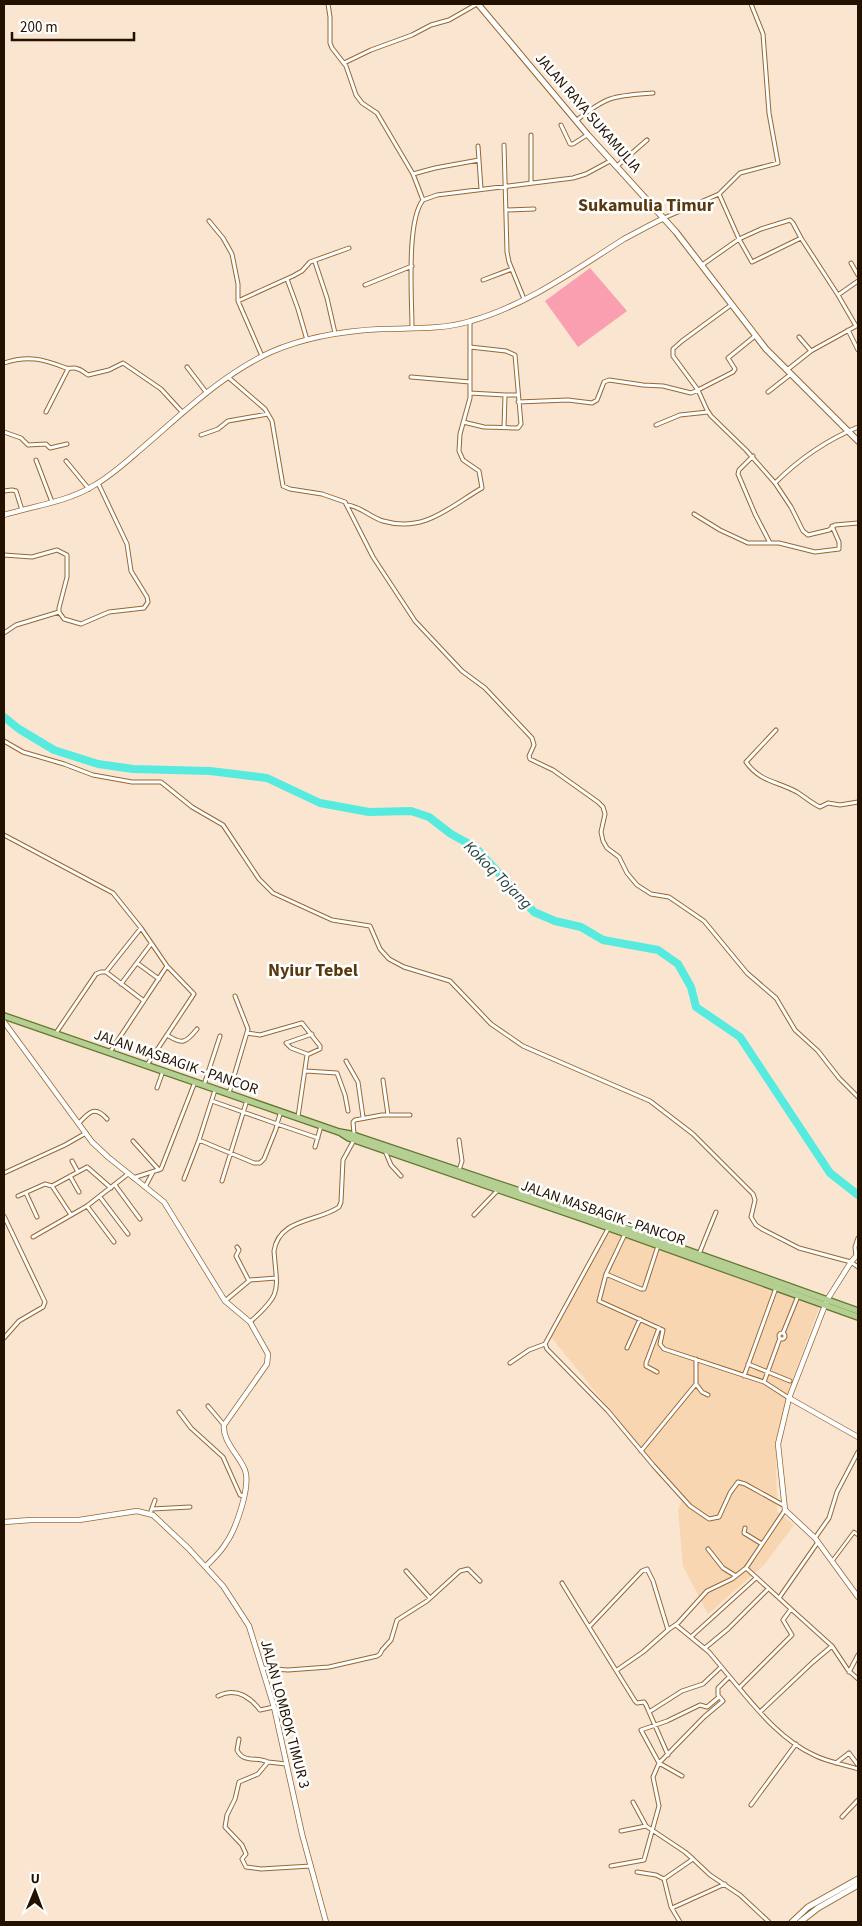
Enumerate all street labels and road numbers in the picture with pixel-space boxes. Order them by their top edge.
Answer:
street label: JALAN RAYA SUKAMULIA [530,49,646,178]
street label: JALAN MASBAGIK - PANCOR [91,1024,261,1100]
street label: JALAN MASBAGIK - PANCOR [518,1175,688,1251]
street label: JALAN LOMBOK TIMUR 3 [255,1637,315,1791]

